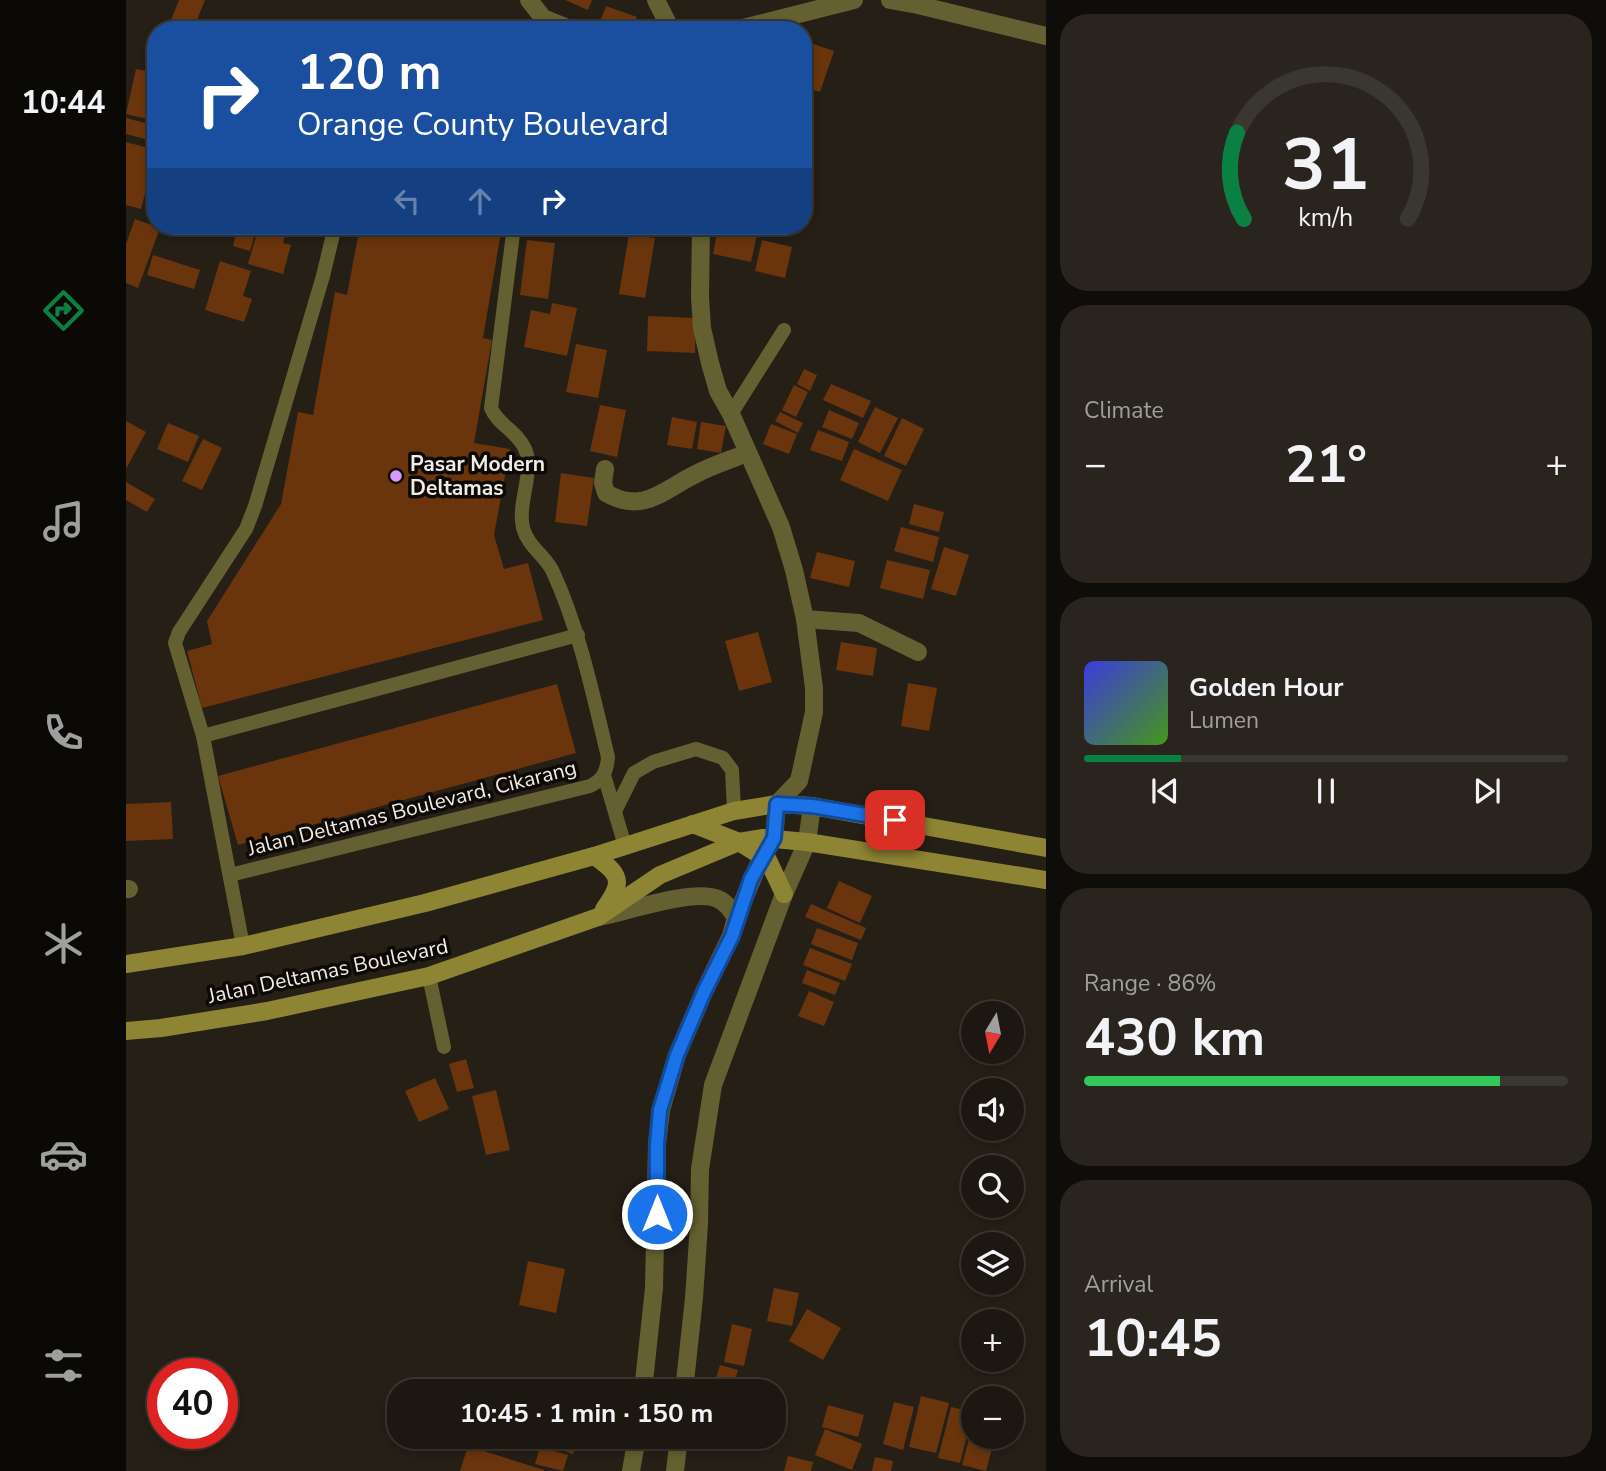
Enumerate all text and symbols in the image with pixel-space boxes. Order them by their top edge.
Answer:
text: 120 m [297,39,441,106]
icon: right [182,49,273,140]
text: 10:44 [21,81,105,124]
text: Orange County Boulevard [297,103,669,146]
text: 31 [1282,115,1370,215]
icon: left [388,182,426,220]
icon: ahead [461,182,499,220]
icon: right [534,182,572,220]
text: km/h [1298,201,1354,235]
icon: directions [39,286,88,335]
text: Climate [1084,395,1164,426]
text: 21° [1285,429,1367,500]
text: − [1084,439,1107,490]
text: + [1545,439,1568,490]
place label: Pasar Modern Deltamas [410,450,545,502]
marker: Pasar Modern Deltamas [388,468,404,484]
icon: music [39,497,88,546]
text: Golden Hour [1189,670,1344,705]
text: Lumen [1189,705,1259,736]
icon: phone [39,708,88,757]
street label: Jalan Deltamas Boulevard, Cikarang [244,754,579,863]
icon: previous [1146,772,1184,810]
icon: pause [1307,772,1345,810]
icon: next [1468,772,1506,810]
pin [865,790,925,850]
icon: arrive [876,801,914,839]
icon: climate [39,919,88,968]
street label: Jalan Deltamas Boulevard [204,932,451,1010]
text: Range · 86% [1084,968,1216,999]
north arrow [961,1001,1024,1064]
map controls [961,1001,1024,1449]
text: 430 km [1084,1002,1265,1073]
button: sound [961,1078,1024,1141]
icon: car [39,1130,88,1179]
button: search [961,1155,1024,1218]
position arrow [620,1177,694,1251]
button: layers [961,1232,1024,1295]
text: Arrival [1084,1269,1153,1300]
text: 10:45 [1084,1303,1222,1374]
button: + [961,1309,1024,1372]
icon: filters [39,1341,88,1390]
speed limit sign: 40 [147,1358,238,1449]
button: − [961,1386,1024,1449]
text: 10:45 · 1 min · 150 m [460,1396,713,1431]

